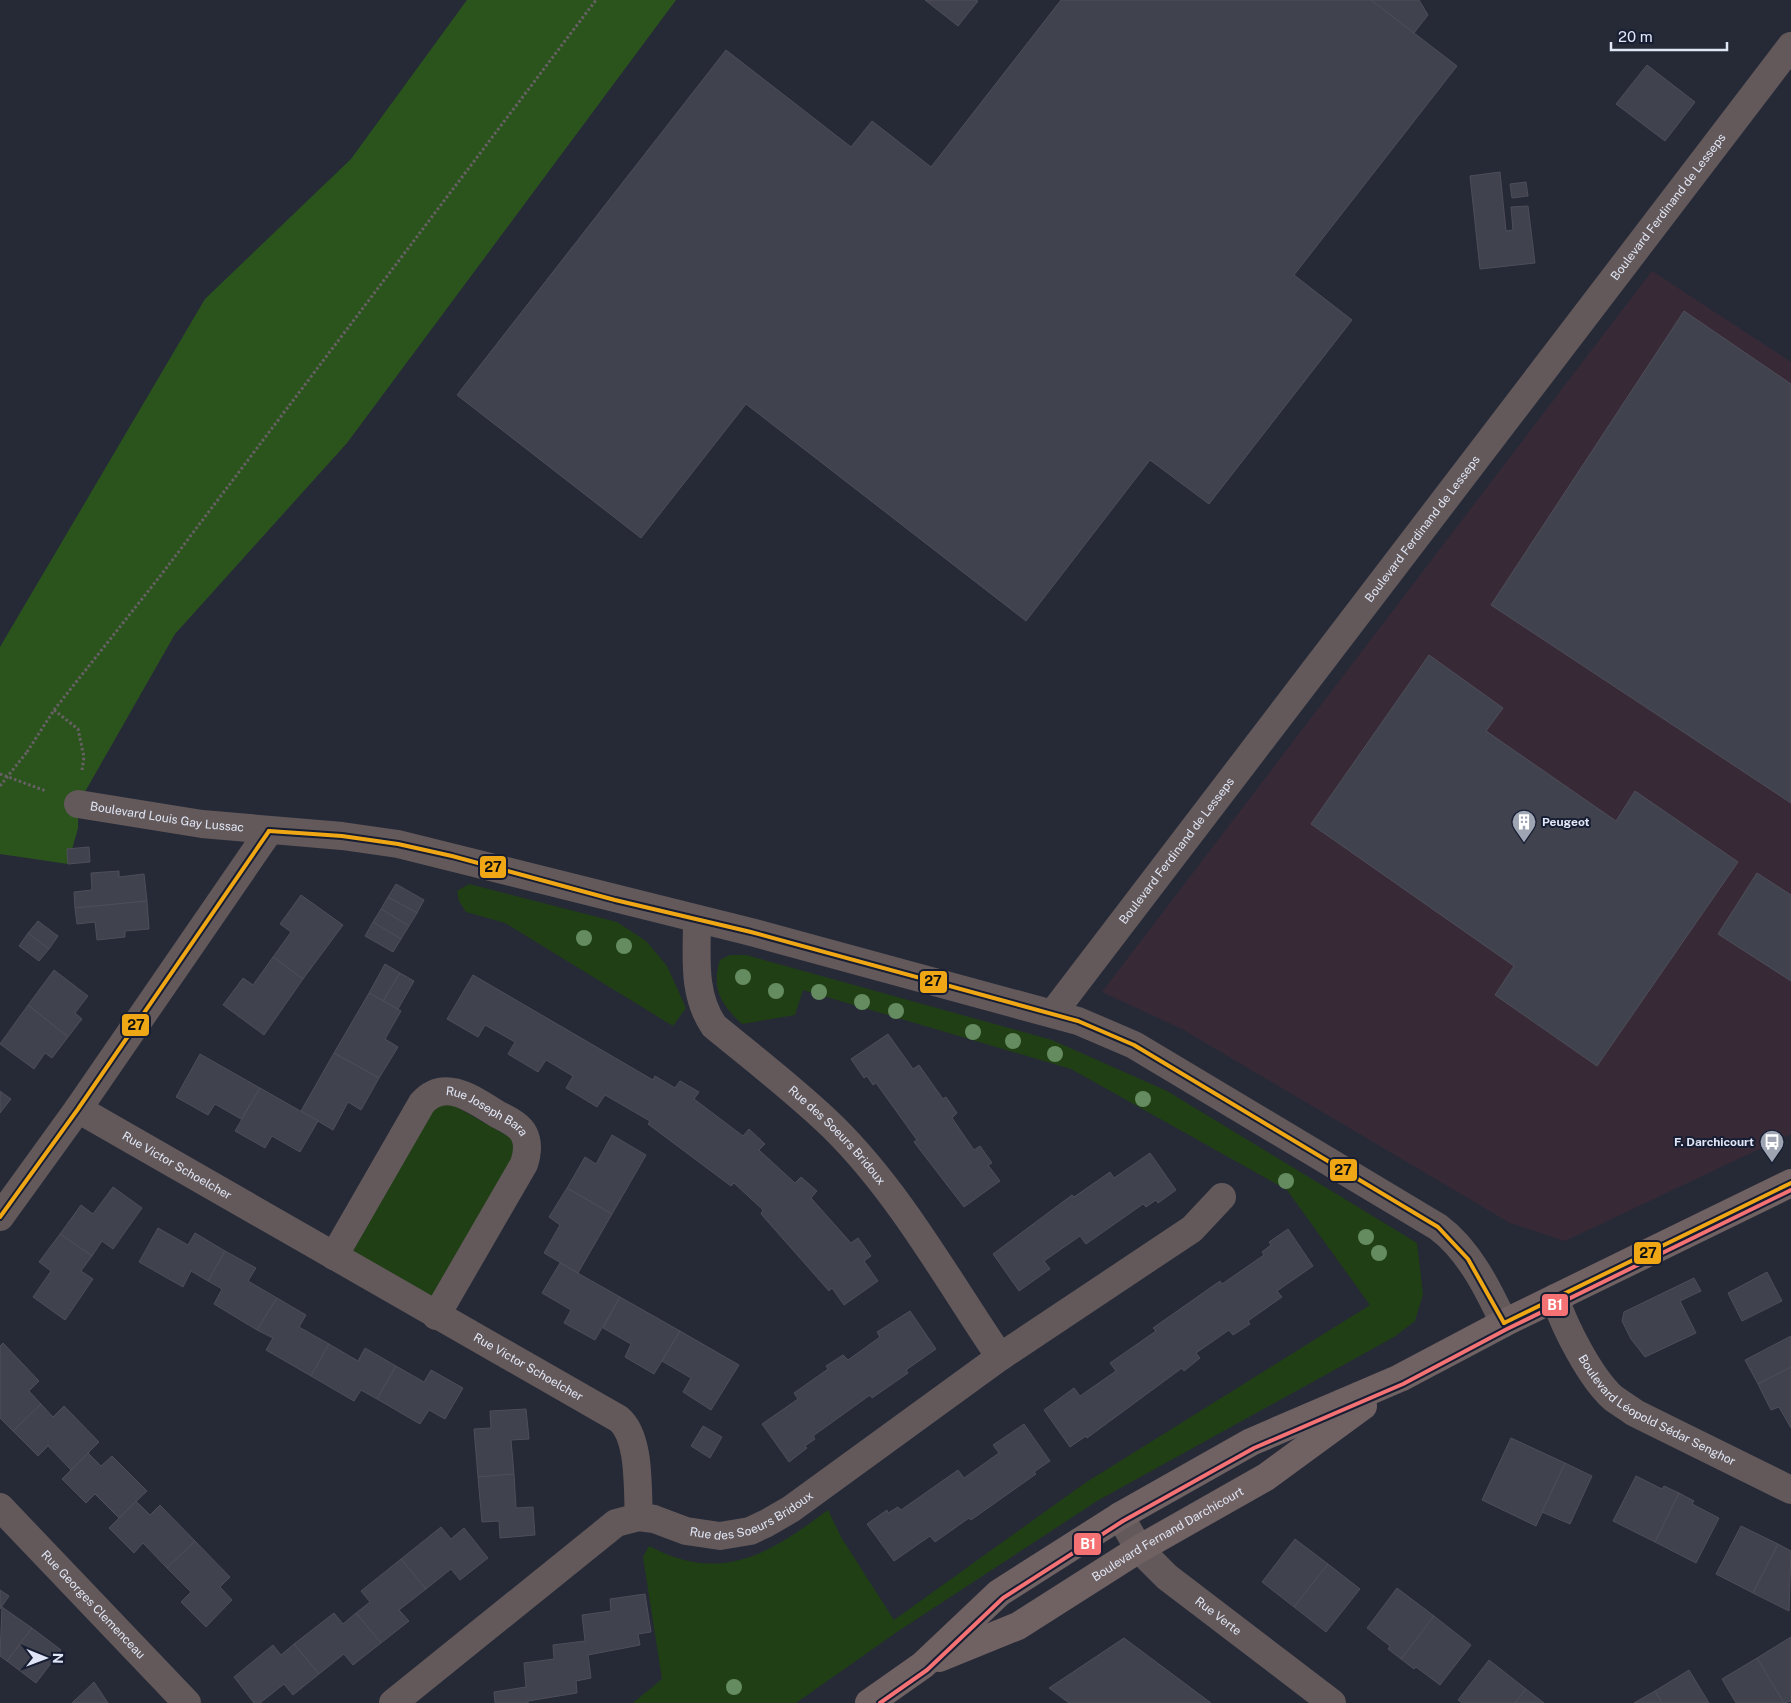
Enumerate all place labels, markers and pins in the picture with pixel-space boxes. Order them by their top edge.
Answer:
building icon: Peugeot [1511,809,1537,843]
place label: Peugeot [1542,815,1590,829]
bus stop icon: F. Darchicourt [1759,1129,1785,1163]
place label: F. Darchicourt [1674,1135,1754,1149]

